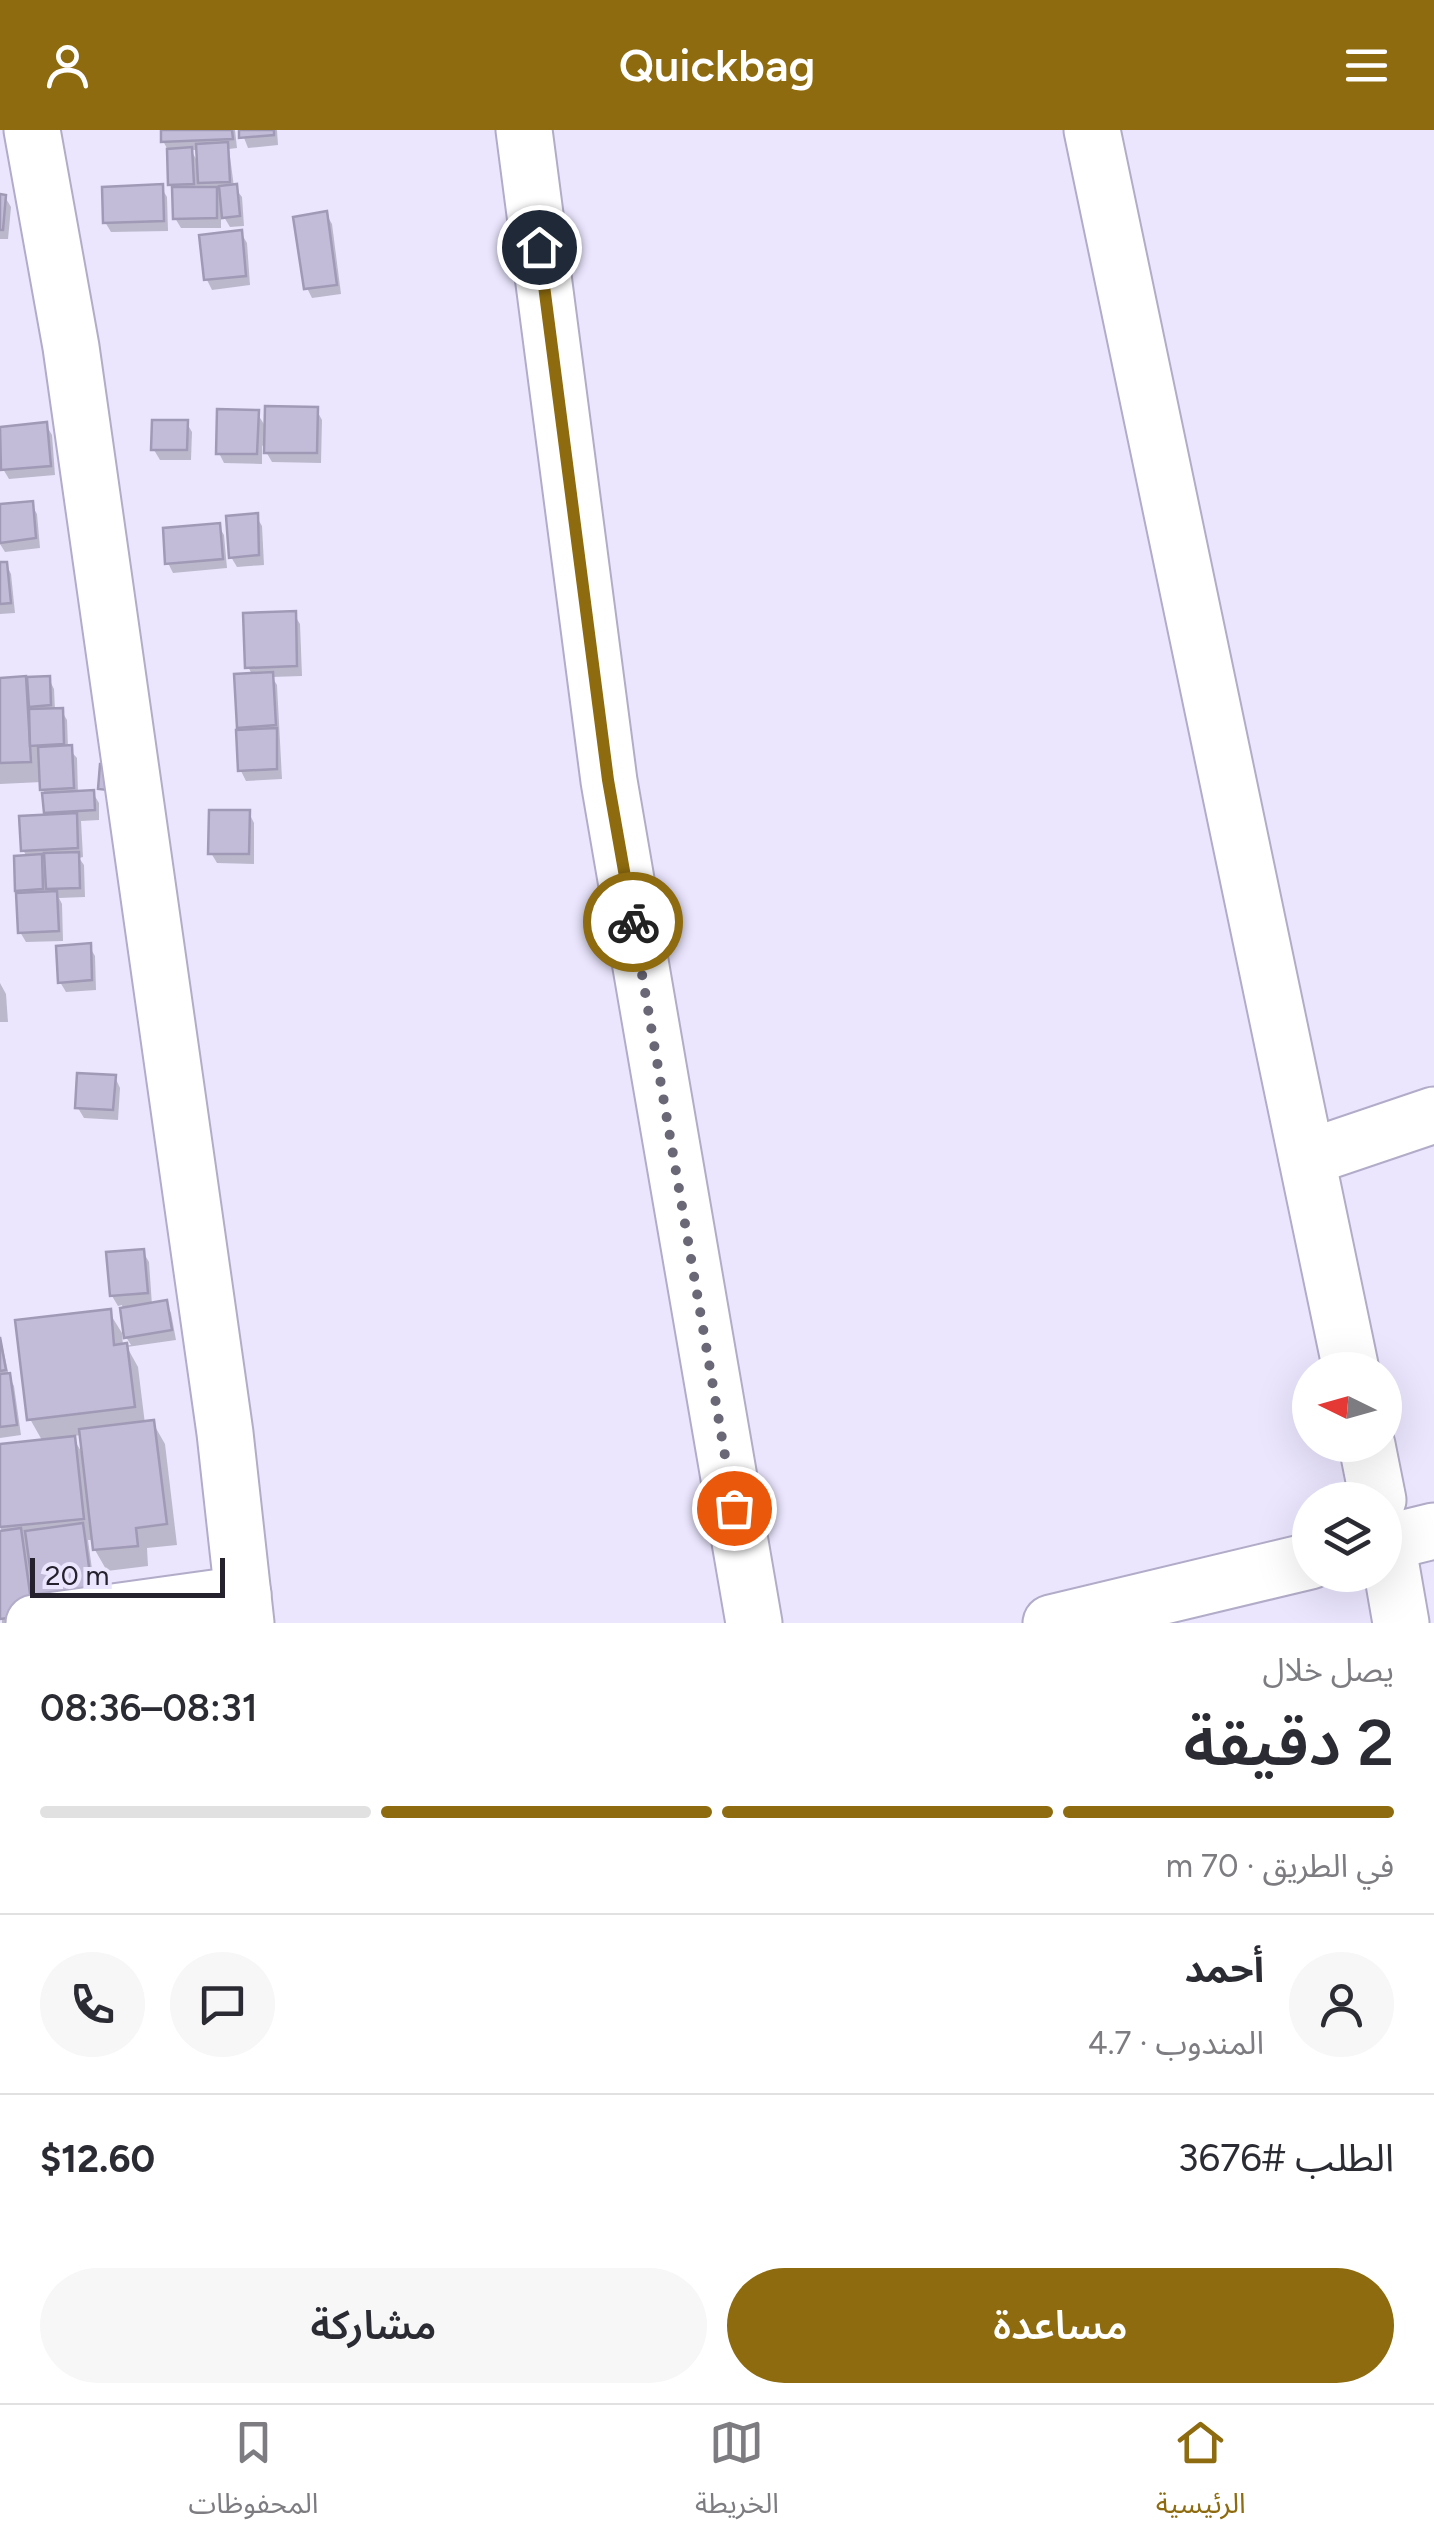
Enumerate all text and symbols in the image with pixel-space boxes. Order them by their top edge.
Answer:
icon: person [40,38,95,93]
text: Quickbag [619,38,815,92]
icon: menu [1339,38,1394,93]
pin [497,205,582,290]
icon: home [512,220,567,275]
courier [583,872,683,972]
icon: bike [606,895,661,950]
north arrow [1292,1352,1402,1462]
map controls [1292,1352,1402,1592]
pin [692,1466,777,1551]
icon: bag [707,1481,762,1536]
button: layers [1292,1482,1402,1592]
scale bar [30,1553,225,1598]
text: 20 m [45,1558,109,1592]
text: يصل خلال [1263,1651,1394,1689]
text: 08:31–08:36 [40,1685,258,1731]
text: 2 دقيقة [1184,1703,1394,1781]
text: في الطريق · 70 m [1166,1847,1394,1885]
text: أحمد [1184,1946,1264,1992]
button: phone [40,1952,145,2057]
button: chat [170,1952,275,2057]
button: person [1289,1952,1394,2057]
text: المندوب · 4.7 [1088,2024,1264,2062]
text: الطلب #3676 [1178,2135,1394,2181]
text: $12.60 [40,2136,155,2182]
button: مشاركة [40,2268,707,2383]
button: مساعدة [727,2268,1394,2383]
tab: المحفوظات [188,2415,318,2534]
tab: الخريطة [695,2415,779,2534]
tab: الرئيسية [1156,2415,1246,2534]

